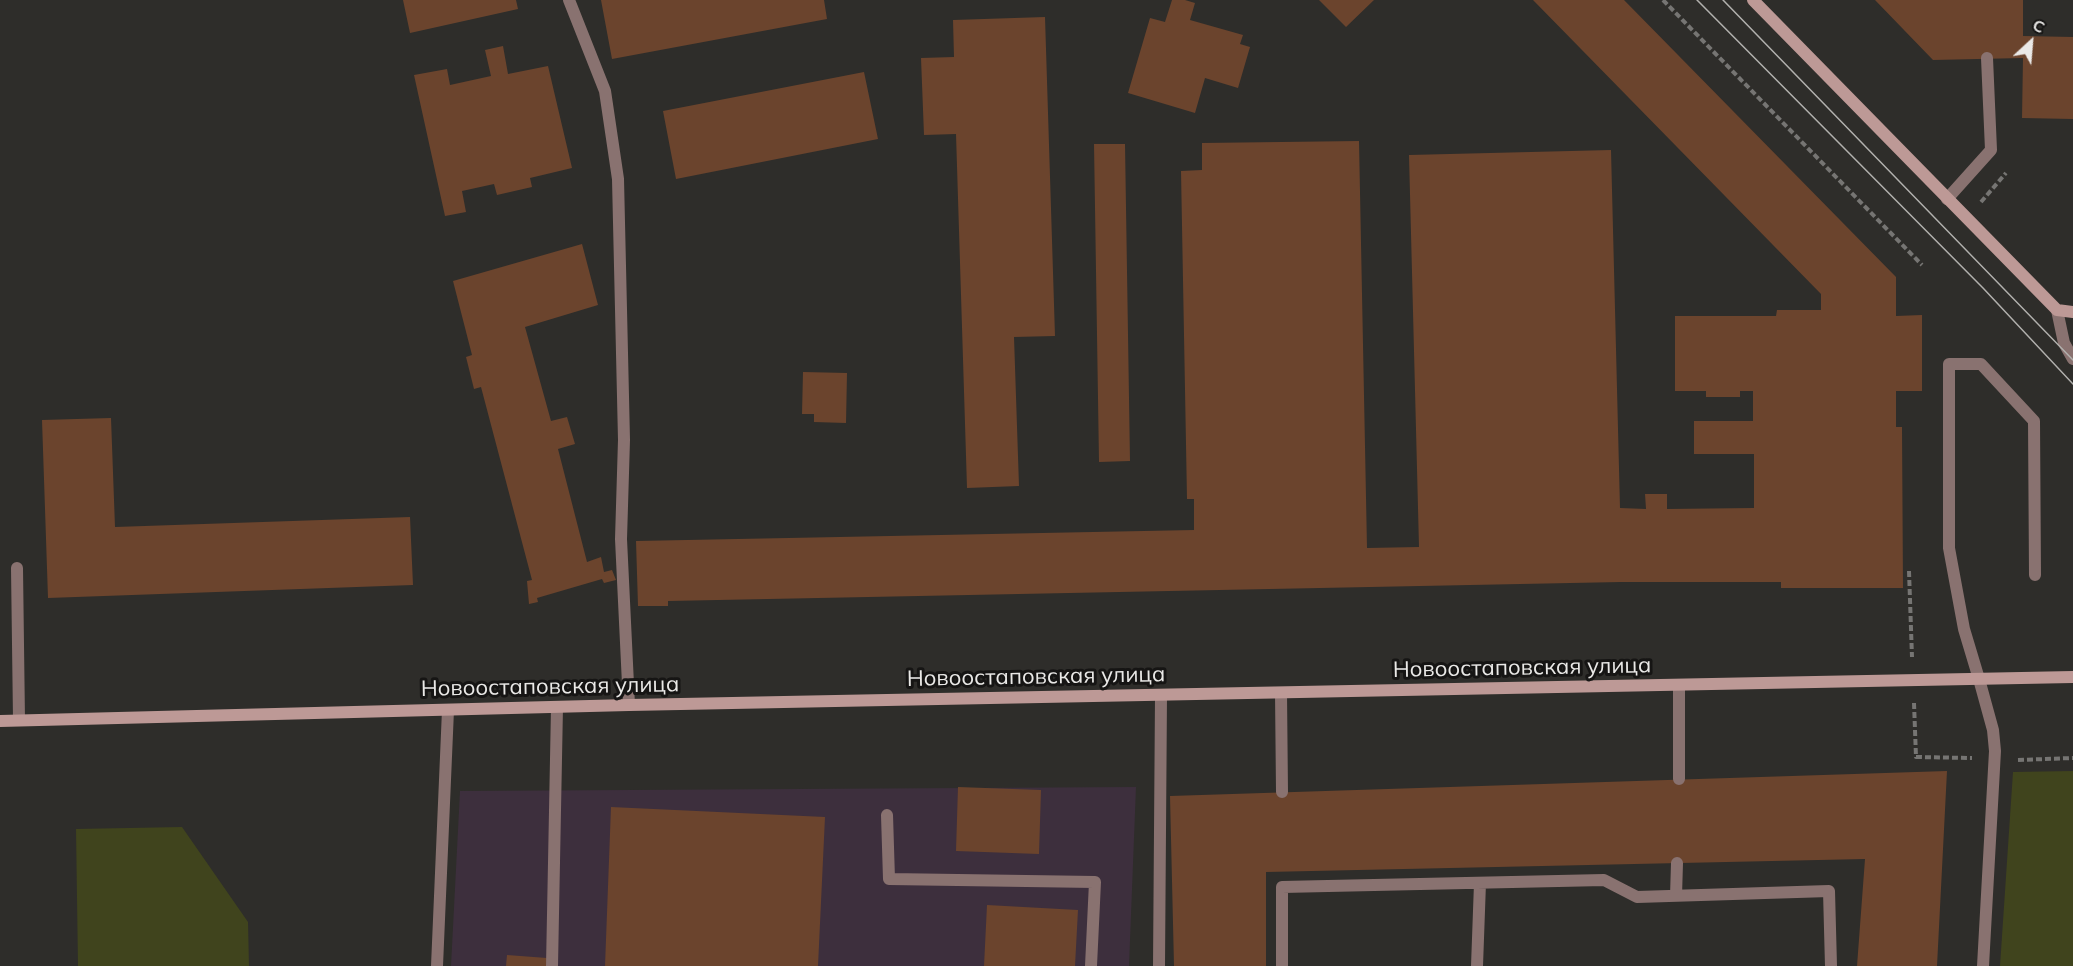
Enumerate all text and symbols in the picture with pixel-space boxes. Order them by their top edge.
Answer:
north arrow [2001,12,2061,72]
text: С [2030,14,2048,37]
street label: Новоостаповская улица [1393,653,1651,683]
street label: Новоостаповская улица [907,662,1165,692]
street label: Новоостаповская улица [421,672,679,702]

